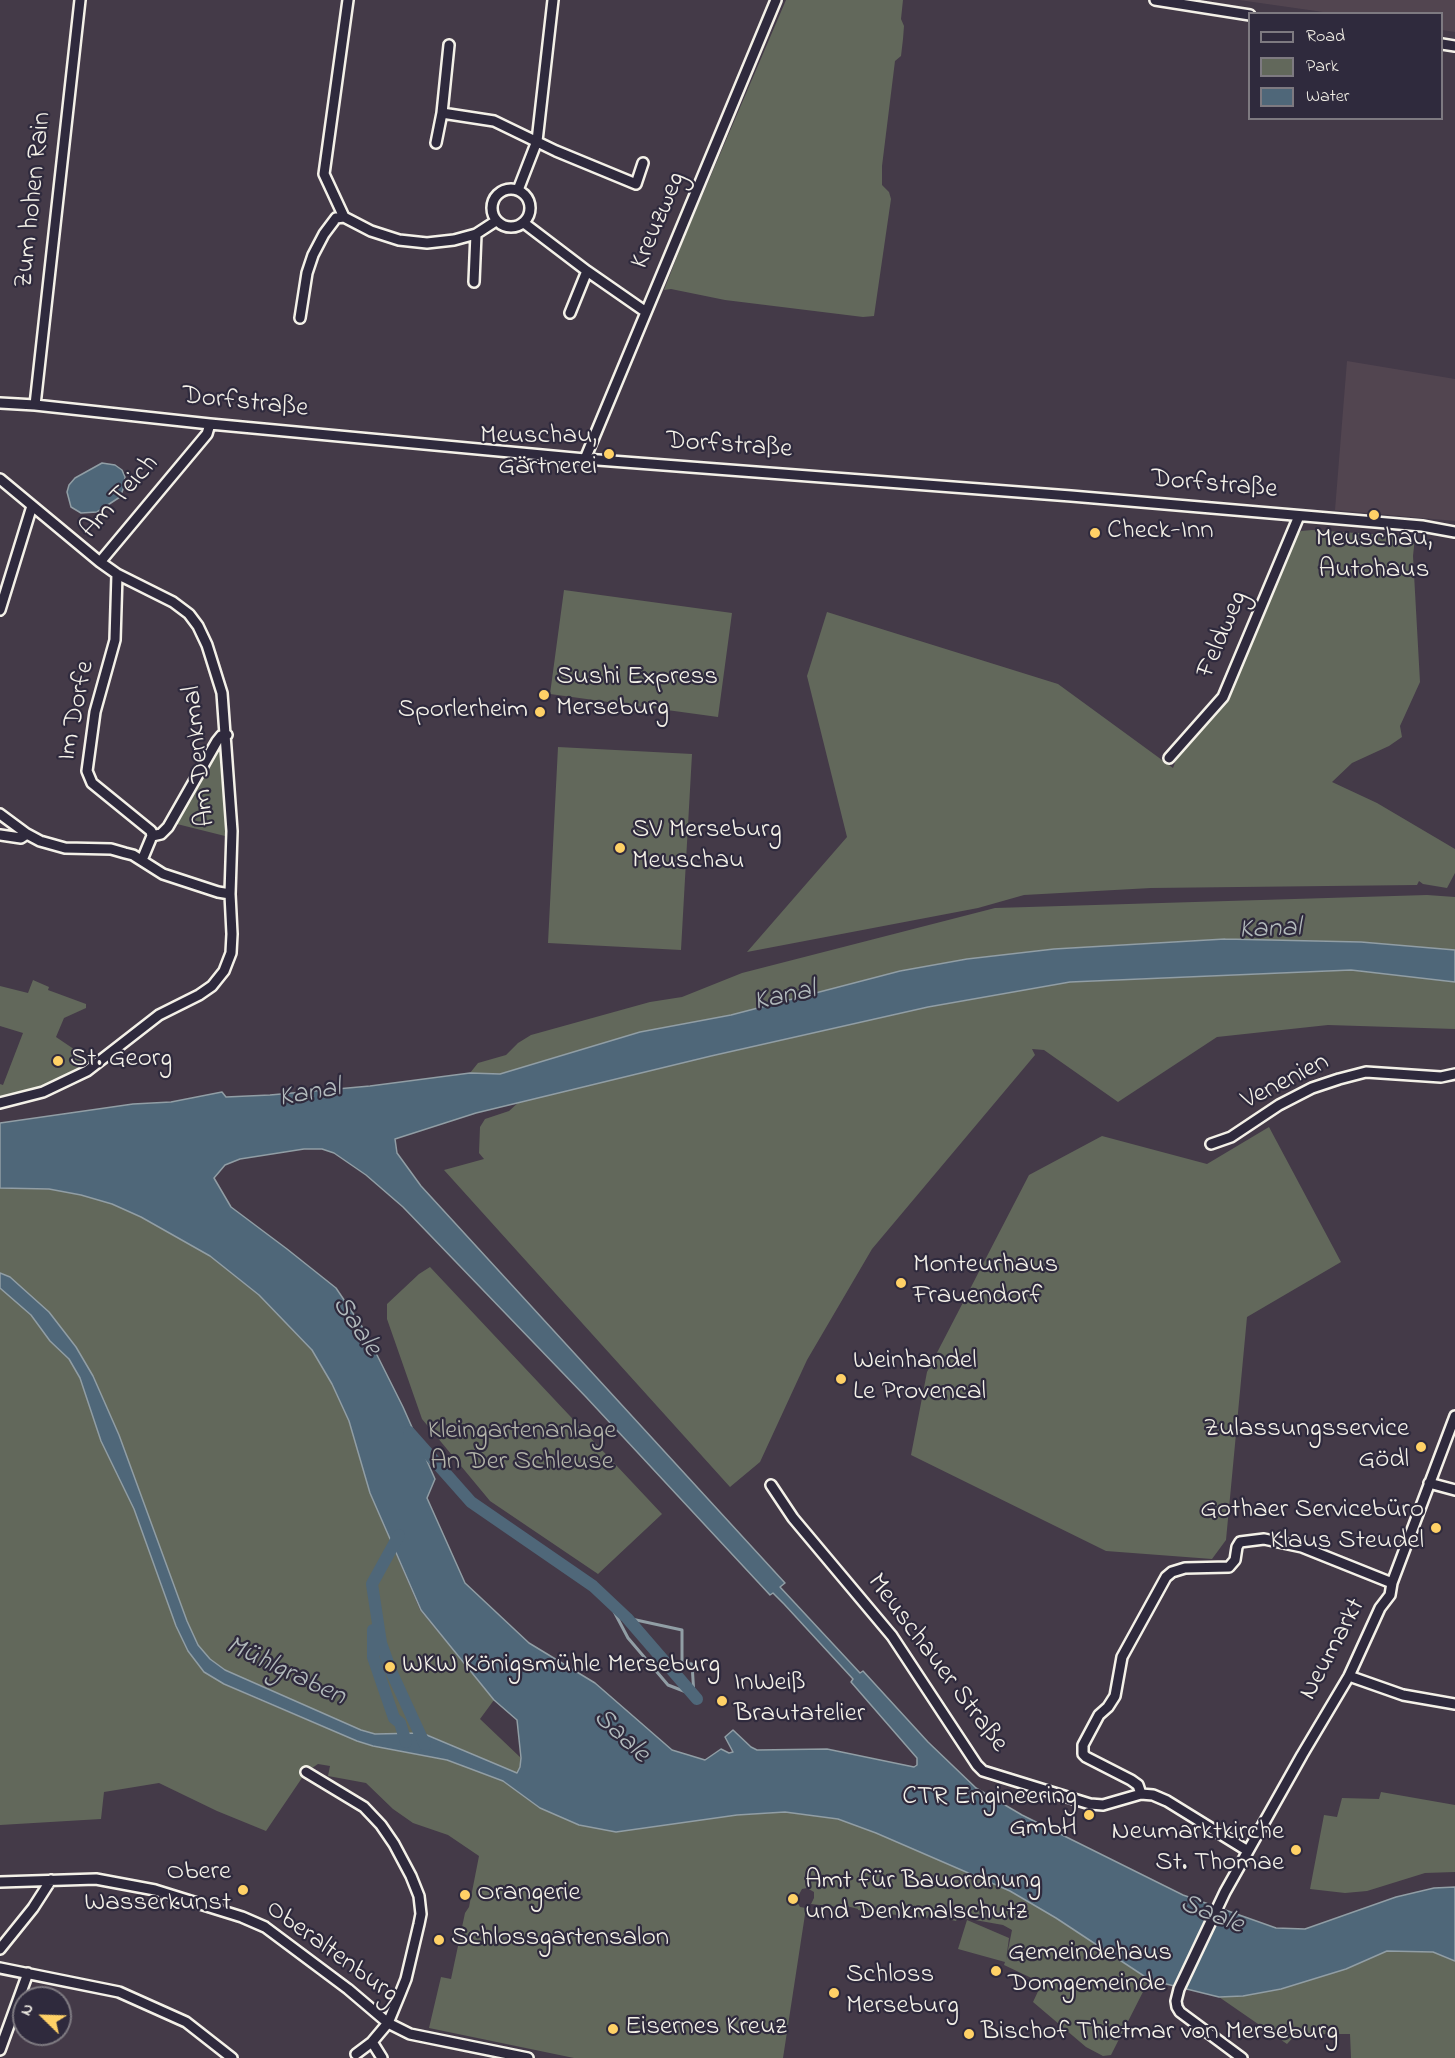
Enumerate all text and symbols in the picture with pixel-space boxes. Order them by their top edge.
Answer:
legend [1248,12,1443,120]
text: Road [1306,24,1345,50]
text: Park [1306,54,1339,80]
text: Water [1306,84,1349,110]
street label: Zum hohen Rain [10,110,60,290]
street label: Kreuzweg [625,168,695,274]
street label: Dorfstraße [180,381,310,427]
place label: Meuschau, Gärtnerei [480,422,597,485]
street label: Dorfstraße [665,426,793,468]
marker: Meuschau, Gärtnerei [602,447,616,461]
street label: Am Teich [75,449,167,547]
street label: Dorfstraße [1149,464,1279,508]
marker: Meuschau, Autohaus [1367,508,1381,522]
place label: Check-Inn [1107,517,1214,549]
place label: Meuschau, Autohaus [1316,525,1432,588]
marker: Check-Inn [1088,526,1102,540]
street label: Feldweg [1191,587,1257,683]
street label: Im Dorfe [52,658,104,764]
place label: Sushi Express Merseburg [556,663,718,726]
street label: Am Denkmal [177,684,225,828]
marker: Sushi Express Merseburg [537,688,551,702]
place label: Sporlerheim [398,696,528,728]
marker: Sporlerheim [533,705,547,719]
place label: SV Merseburg Meuschau [632,816,782,879]
marker: SV Merseburg Meuschau [613,841,627,855]
water label: Kanal [1238,913,1302,949]
water label: Kanal [751,975,819,1021]
place label: St. Georg [70,1045,172,1077]
street label: Venenien [1237,1047,1335,1119]
marker: St. Georg [51,1054,65,1068]
water label: Kanal [276,1073,344,1117]
place label: Monteurhaus Frauendorf [913,1251,1058,1314]
marker: Monteurhaus Frauendorf [894,1276,908,1290]
water label: Saale [323,1290,387,1364]
place label: Weinhandel Le Provencal [853,1347,986,1410]
marker: Weinhandel Le Provencal [834,1372,848,1386]
place label: Zulassungsservice Gödl [1204,1415,1409,1478]
park label: Kleingartenanlage An Der Schleuse [428,1417,616,1480]
marker: Zulassungsservice Gödl [1414,1440,1428,1454]
place label: Gothaer Servicebüro Klaus Steudel [1200,1496,1424,1559]
marker: Gothaer Servicebüro Klaus Steudel [1429,1521,1443,1535]
street label: Meuschauer Straße [858,1568,1014,1760]
street label: Neumarkt [1294,1594,1374,1706]
water label: Mühlgraben [220,1631,350,1715]
place label: WKW Königsmühle Merseburg [402,1651,720,1683]
marker: WKW Königsmühle Merseburg [383,1660,397,1674]
place label: InWeiß Brautatelier [734,1669,865,1732]
marker: InWeiß Brautatelier [715,1694,729,1708]
water label: Saale [585,1702,655,1772]
place label: CTR Engineering GmbH [902,1783,1077,1846]
marker: CTR Engineering GmbH [1082,1808,1096,1822]
place label: Neumarktkirche St. Thomae [1112,1818,1284,1881]
marker: Neumarktkirche St. Thomae [1289,1843,1303,1857]
place label: Obere Wasserkunst [84,1858,231,1921]
place label: Amt für Bauordnung und Denkmalschutz [805,1867,1041,1930]
place label: Orangerie [477,1879,581,1911]
marker: Obere Wasserkunst [236,1883,250,1897]
marker: Orangerie [458,1888,472,1902]
water label: Saale [1174,1888,1248,1944]
marker: Amt für Bauordnung und Denkmalschutz [786,1892,800,1906]
street label: Oberaltenburg [258,1894,404,2012]
place label: Schlossgartensalon [451,1924,669,1956]
marker: Schlossgartensalon [432,1933,446,1947]
place label: Gemeindehaus Domgemeinde [1008,1939,1172,2002]
place label: Schloss Merseburg [846,1961,959,2024]
marker: Gemeindehaus Domgemeinde [989,1964,1003,1978]
north arrow [12,1986,72,2046]
marker: Schloss Merseburg [827,1986,841,2000]
text: N [14,2000,40,2019]
place label: Eisernes Kreuz [625,2013,787,2045]
place label: Bischof Thietmar von Merseburg [981,2018,1338,2050]
marker: Eisernes Kreuz [606,2022,620,2036]
marker: Bischof Thietmar von Merseburg [962,2027,976,2041]

